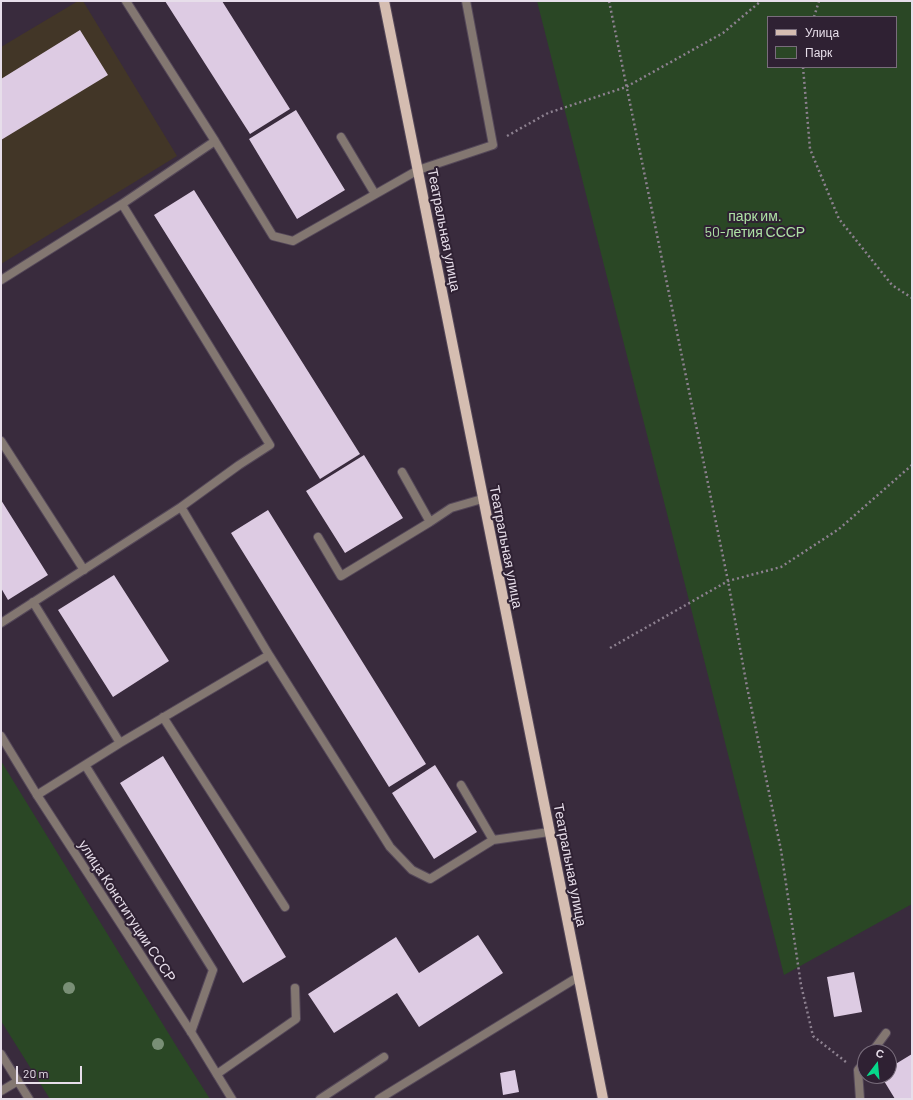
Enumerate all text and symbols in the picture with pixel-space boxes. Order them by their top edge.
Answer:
legend [767,16,897,68]
text: Улица [805,25,839,39]
text: Парк [805,45,832,59]
street label: Театральная улица [424,167,464,293]
park label: парк им. 50-летия СССР [705,208,805,240]
street label: Театральная улица [486,484,526,610]
street label: Театральная улица [550,802,590,928]
street label: улица Конституции СССР [75,837,179,985]
north arrow [857,1044,897,1084]
text: С [875,1046,886,1060]
scale bar [18,1058,84,1084]
text: 20 m [23,1066,49,1080]

